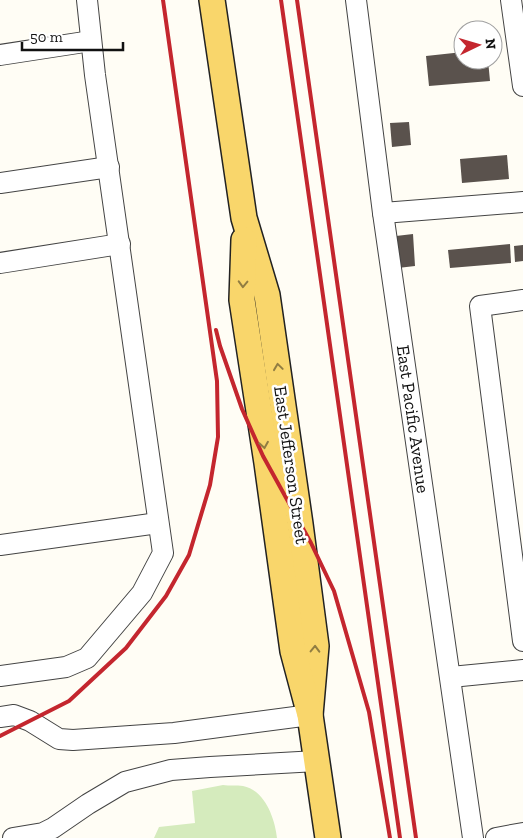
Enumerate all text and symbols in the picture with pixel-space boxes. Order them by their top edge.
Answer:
scale bar [22,20,124,52]
north arrow [453,20,503,70]
text: 50 m [30,28,63,46]
text: N [482,38,499,50]
one-way arrow [237,281,248,289]
street label: East Pacific Avenue [392,344,434,494]
one-way arrow [273,363,283,371]
street label: East Jefferson Street [269,384,313,546]
one-way arrow [259,441,269,449]
one-way arrow [310,645,320,653]

